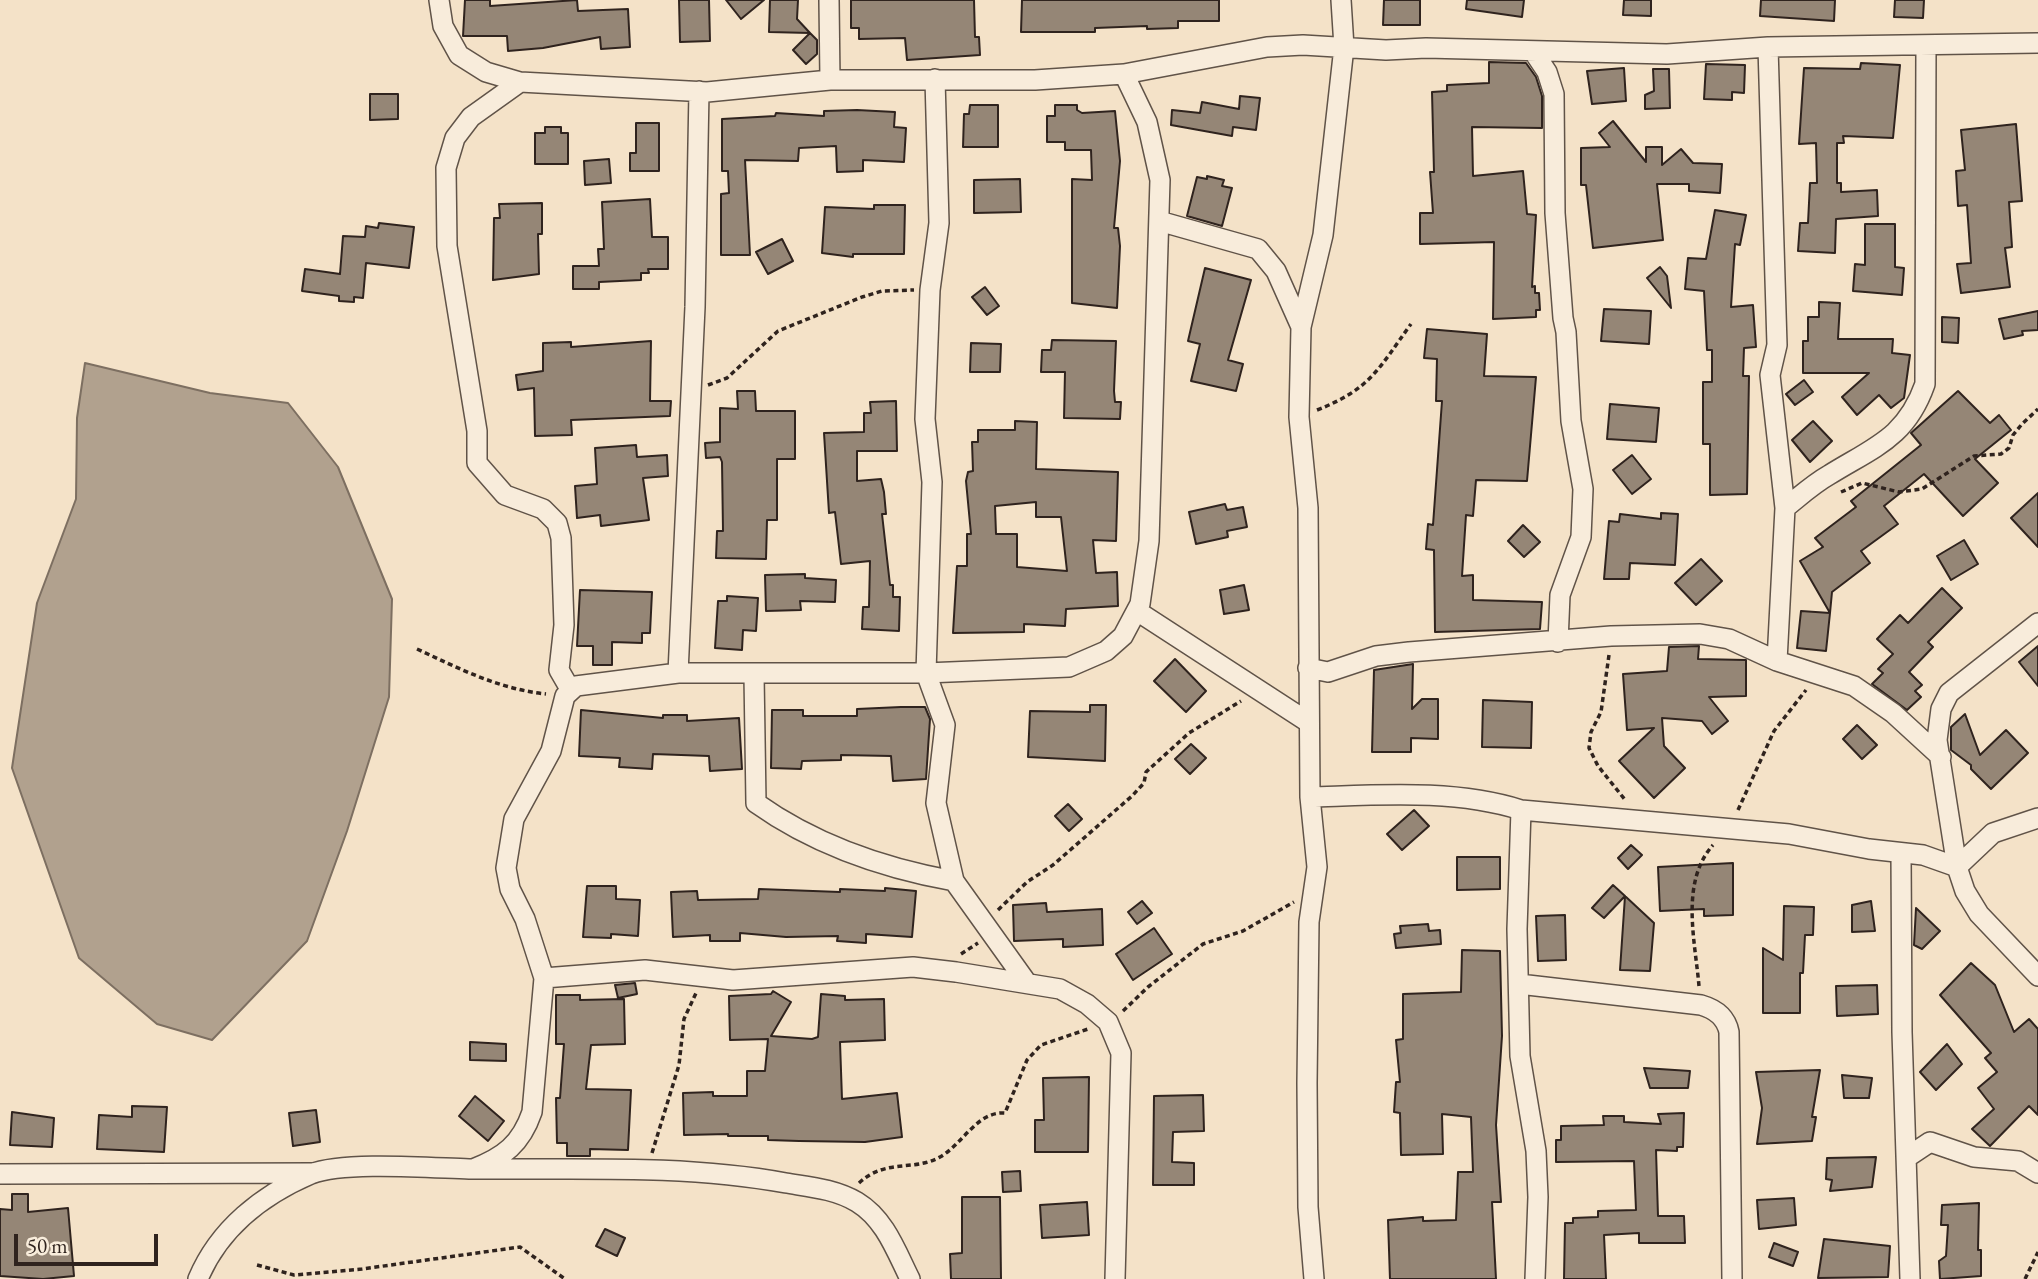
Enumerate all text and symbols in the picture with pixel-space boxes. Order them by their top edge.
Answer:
scale bar [18,1220,161,1264]
text: 50 m [27,1232,68,1259]

